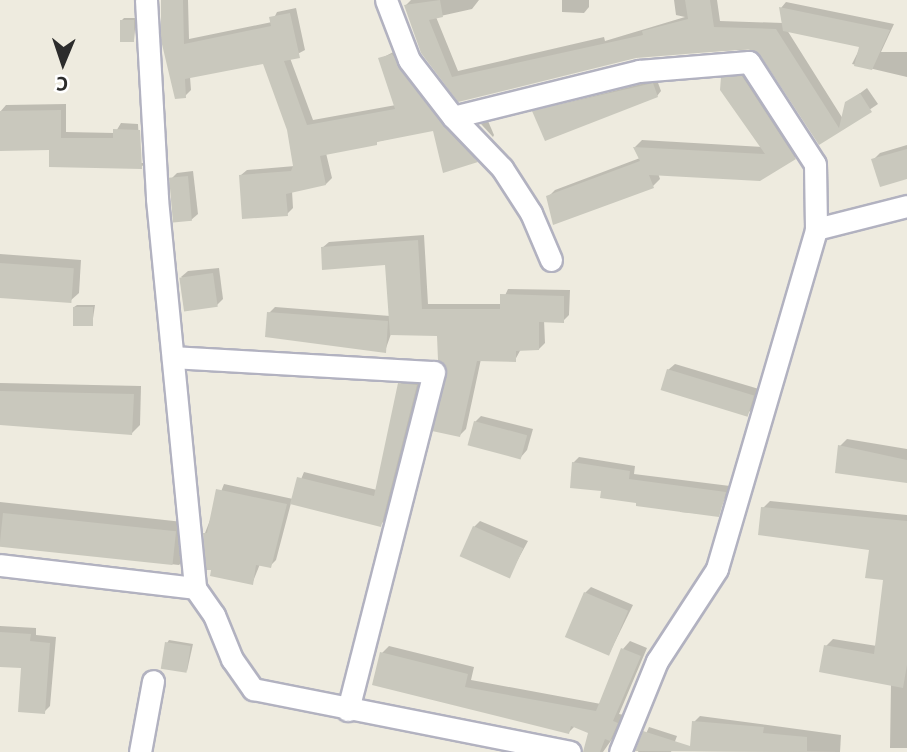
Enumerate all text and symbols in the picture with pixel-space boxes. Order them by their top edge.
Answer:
north arrow [28,28,98,98]
text: С [56,71,69,97]

